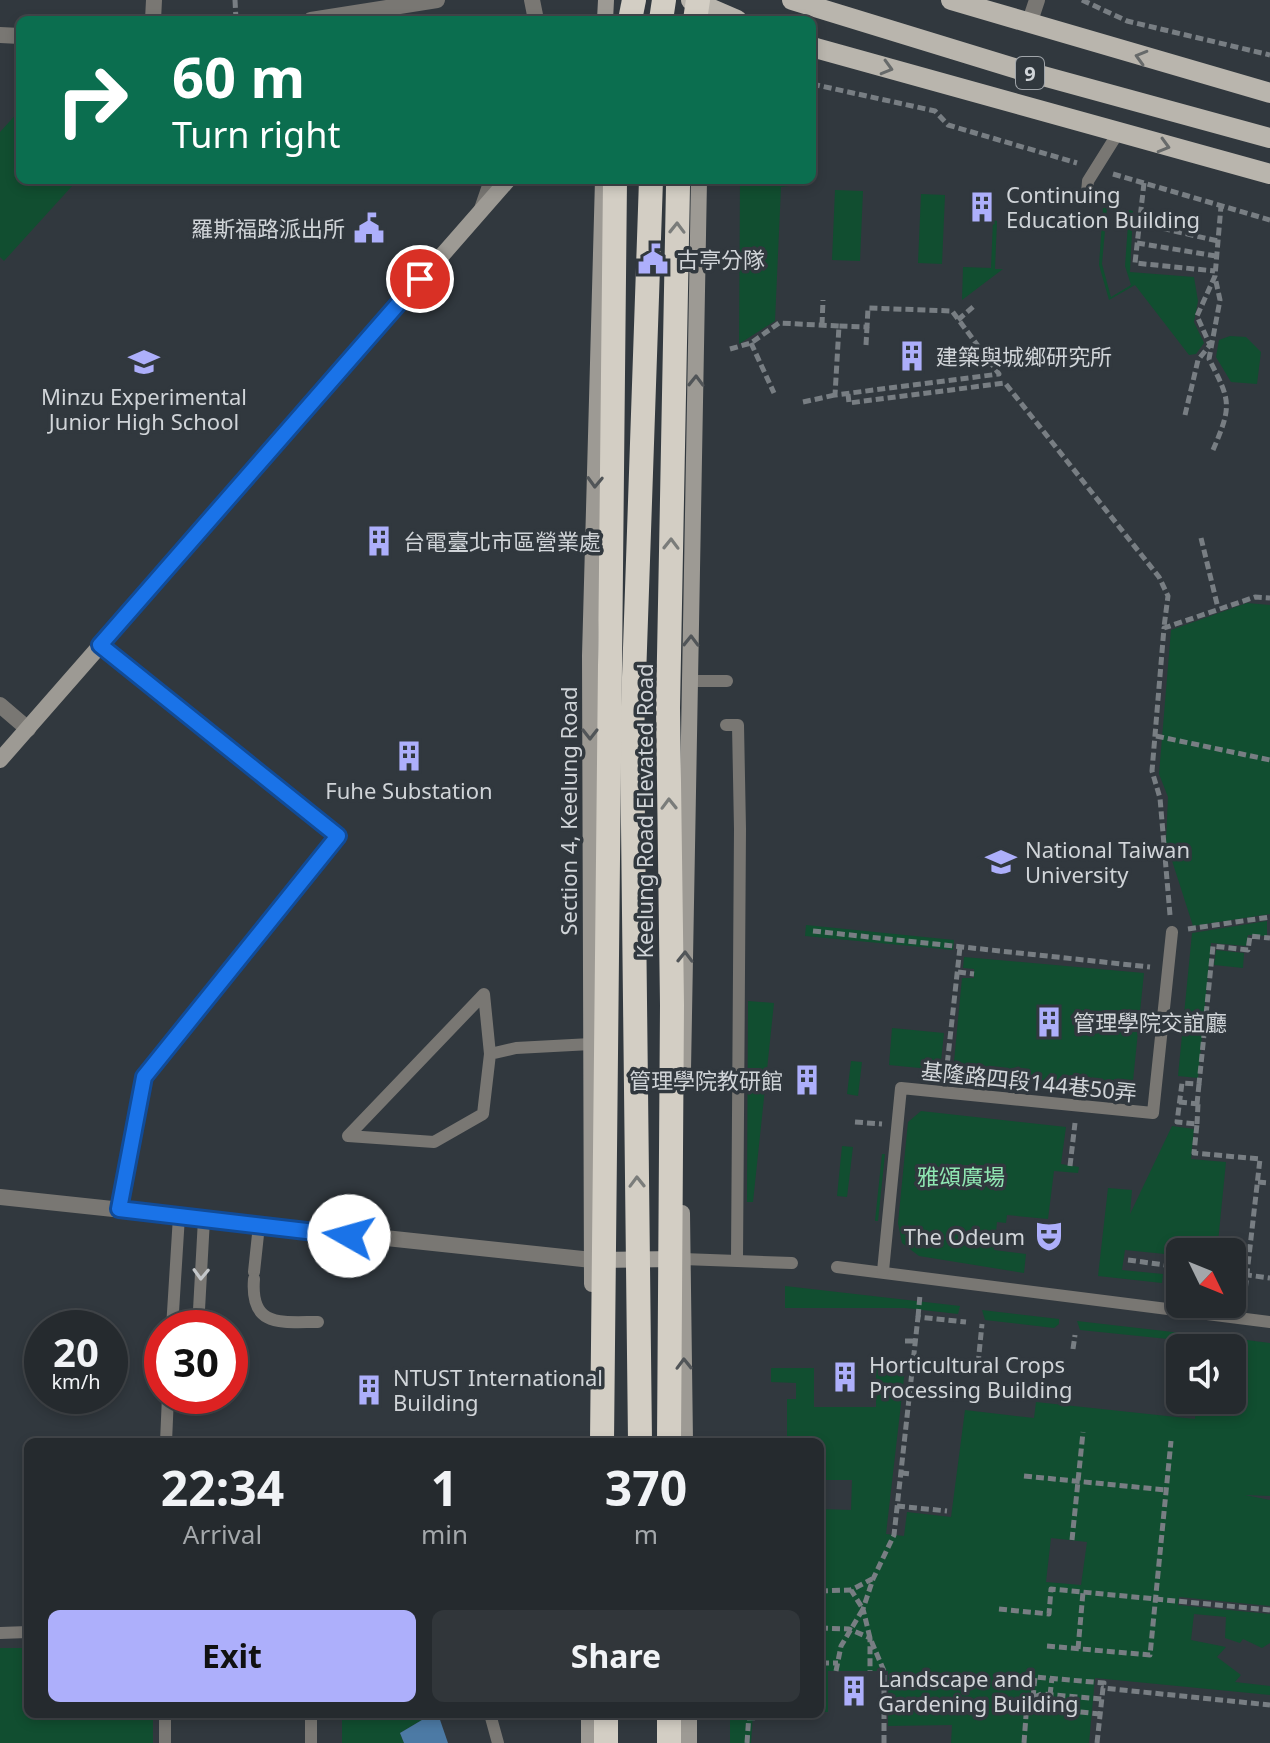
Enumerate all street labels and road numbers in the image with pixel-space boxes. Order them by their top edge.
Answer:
road number: 9 [1016,57,1044,89]
street label: Keelung Road Elevated Road [629,664,659,959]
street label: Section 4, Keelung Road [553,687,583,935]
street label: 基隆路四段144巷50弄 [920,1055,1138,1107]

